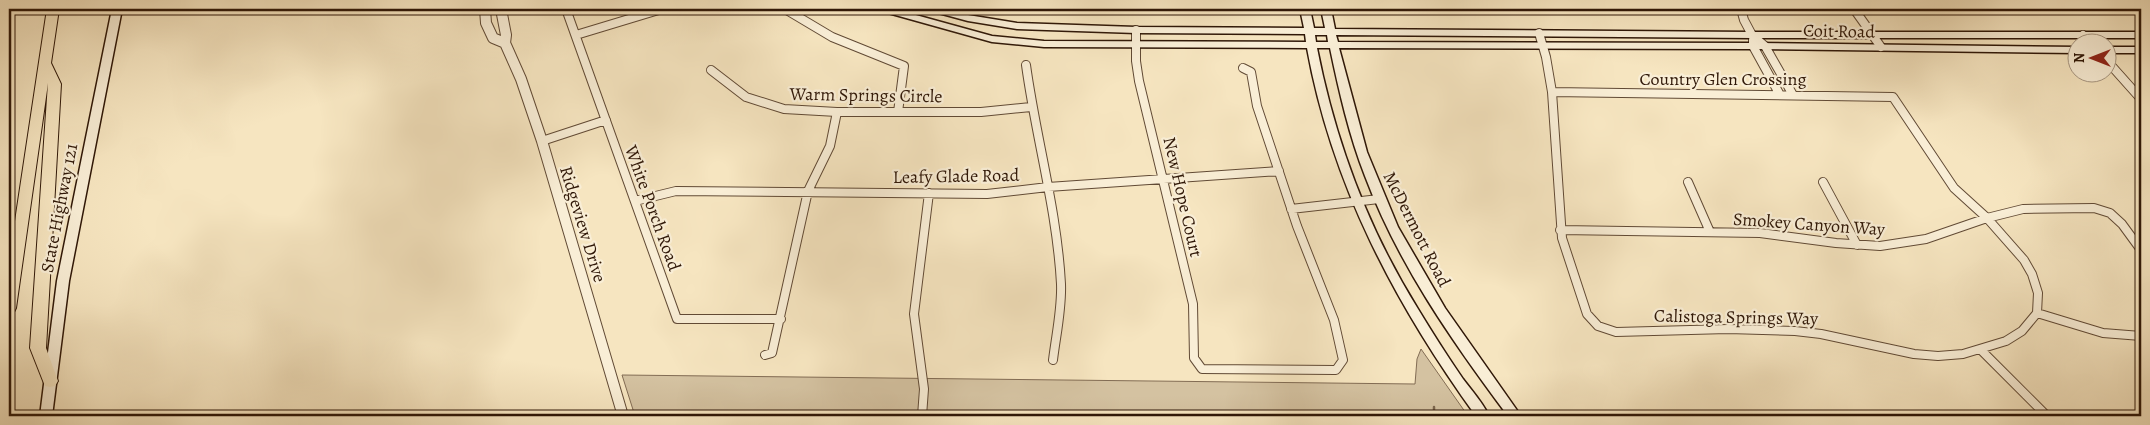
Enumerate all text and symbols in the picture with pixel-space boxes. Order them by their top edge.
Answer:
street label: Coit Road [1803,18,1875,44]
north arrow [2068,32,2118,82]
text: N [2070,53,2089,63]
street label: Country Glen Crossing [1640,67,1806,91]
street label: Warm Springs Circle [788,82,943,108]
street label: New Hope Court [1158,135,1209,260]
street label: State Highway 121 [35,141,83,275]
street label: White Porch Road [619,141,687,274]
street label: Ridgeview Drive [554,163,612,285]
street label: Leafy Glade Road [893,163,1020,189]
street label: McDermott Road [1378,167,1457,291]
street label: Smokey Canyon Way [1732,207,1887,241]
street label: Calistoga Springs Way [1654,304,1819,330]

